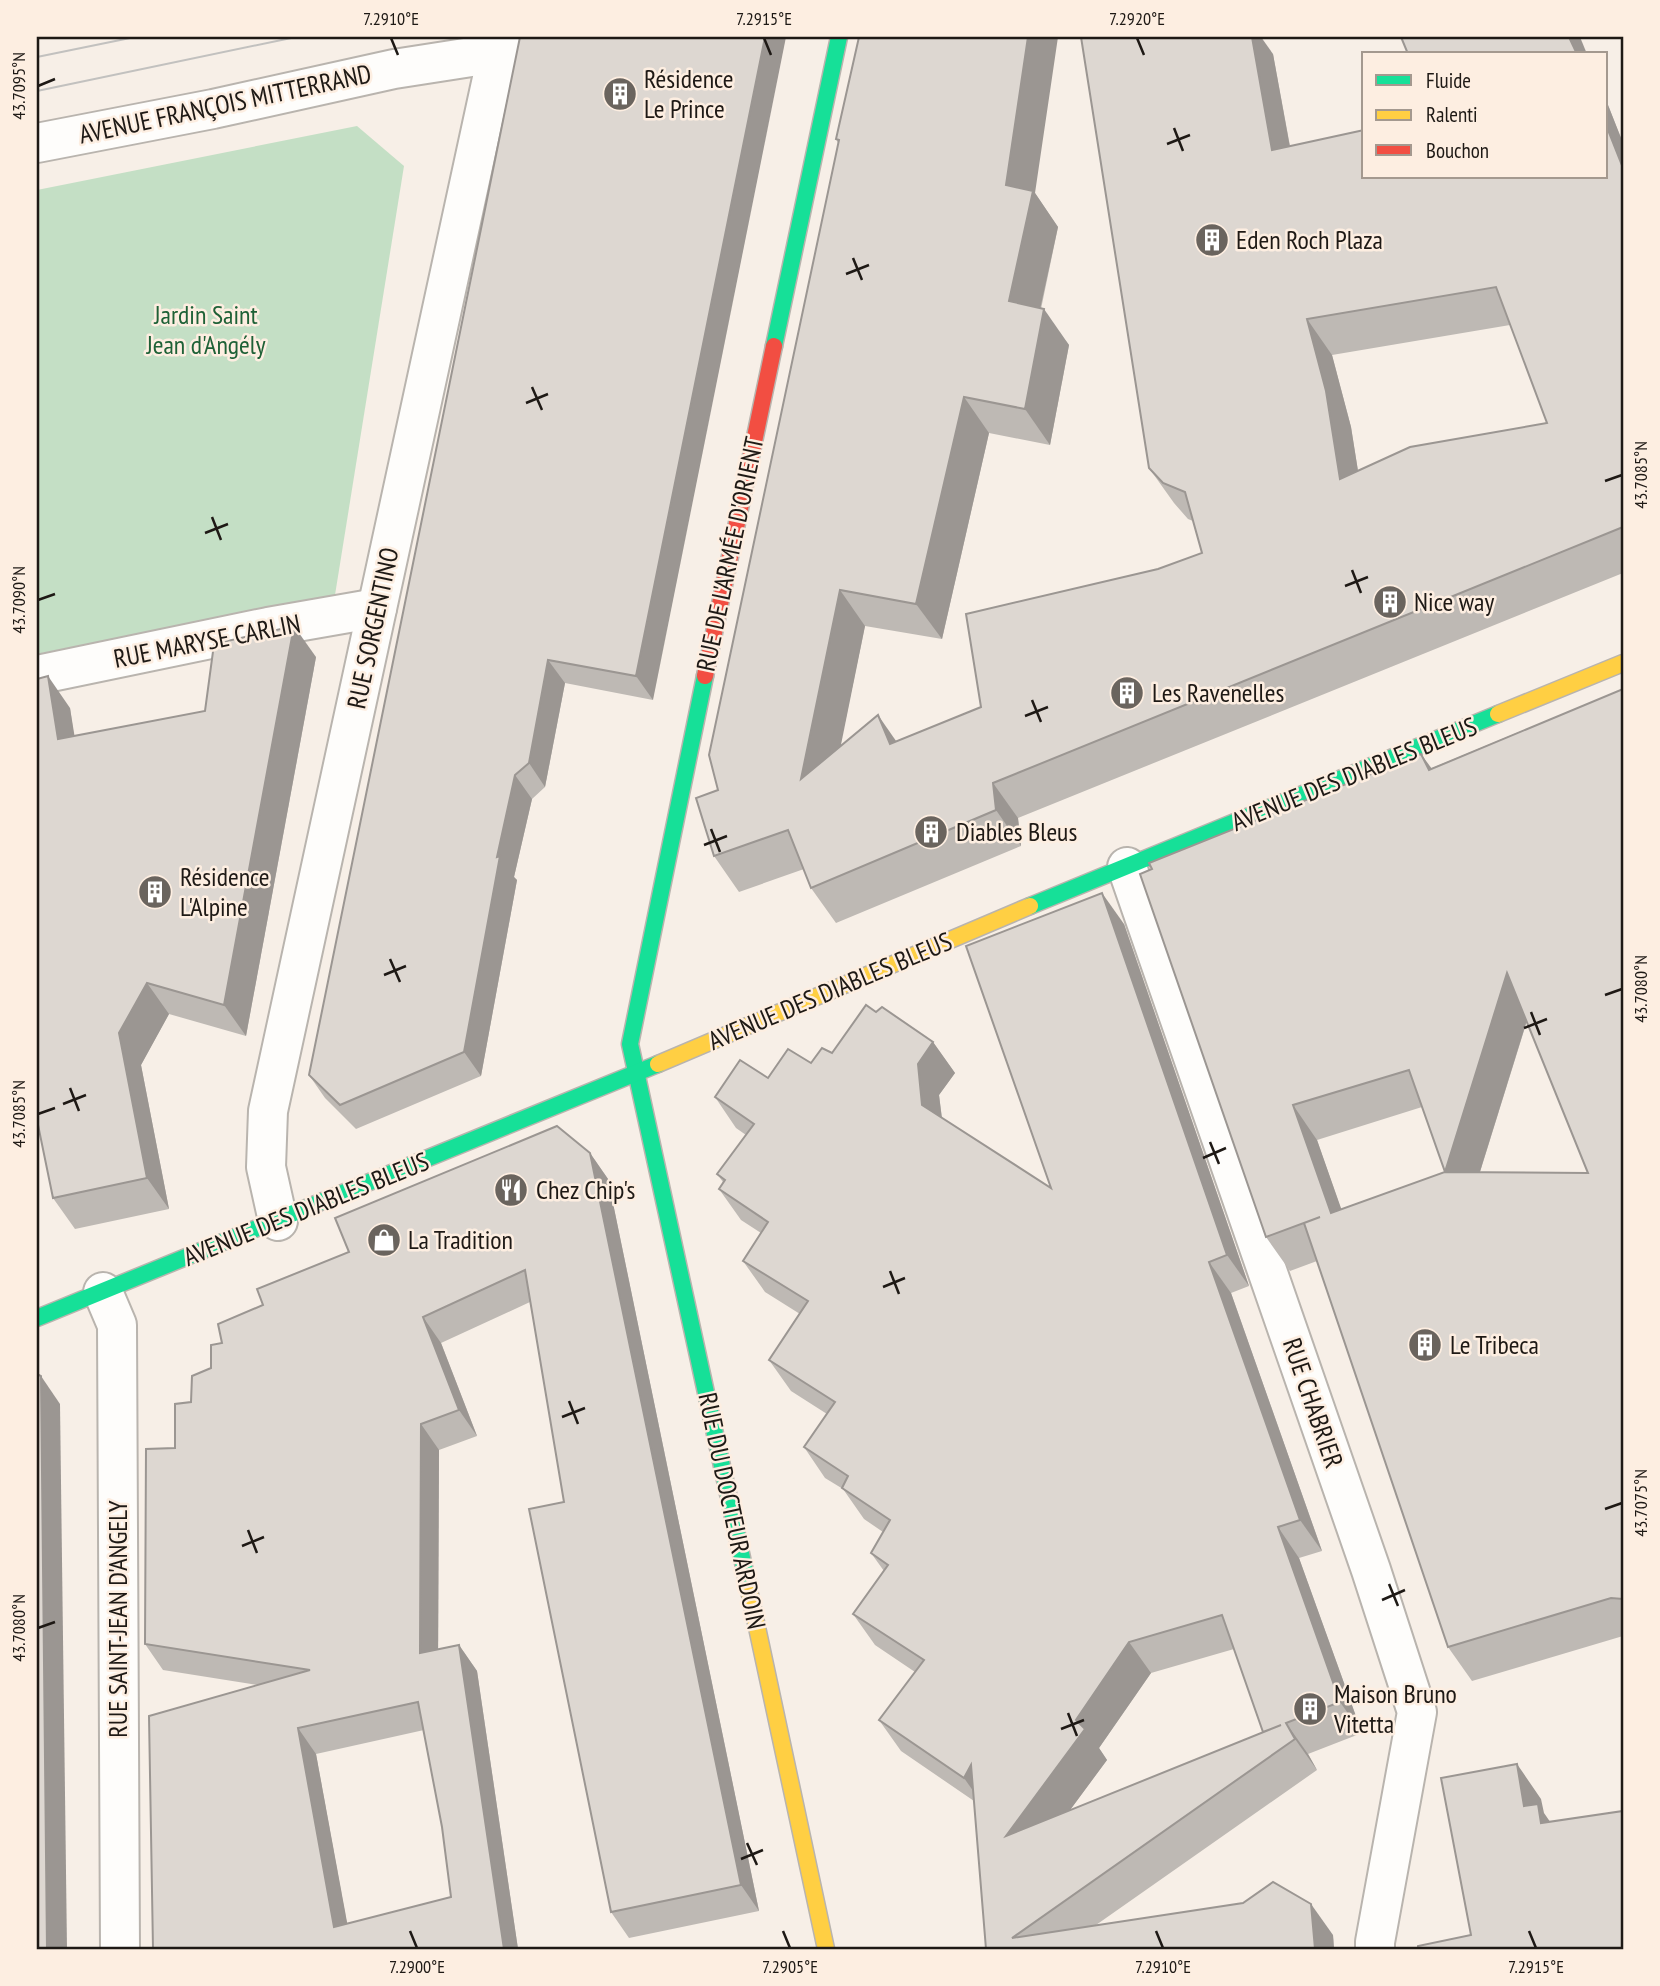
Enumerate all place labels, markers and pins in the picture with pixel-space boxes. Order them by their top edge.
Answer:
place label: Résidence Le Prince [644,62,734,125]
building icon: Résidence Le Prince [601,75,639,113]
building icon: Eden Roch Plaza [1193,221,1231,259]
place label: Eden Roch Plaza [1236,223,1383,256]
building icon: Nice way [1371,583,1409,621]
place label: Nice way [1414,585,1494,618]
building icon: Les Ravenelles [1108,674,1146,712]
place label: Les Ravenelles [1152,676,1284,709]
building icon: Diables Bleus [912,813,950,851]
place label: Diables Bleus [956,815,1077,848]
place label: Résidence L'Alpine [180,860,270,923]
building icon: Résidence L'Alpine [136,873,174,911]
restaurant icon: Chez Chip's [492,1171,530,1209]
place label: Chez Chip's [536,1173,635,1206]
shop icon: La Tradition [365,1221,403,1259]
place label: La Tradition [408,1223,513,1256]
building icon: Le Tribeca [1406,1326,1444,1364]
place label: Le Tribeca [1450,1328,1539,1361]
place label: Maison Bruno Vitetta [1333,1677,1457,1740]
building icon: Maison Bruno Vitetta [1291,1690,1329,1728]

